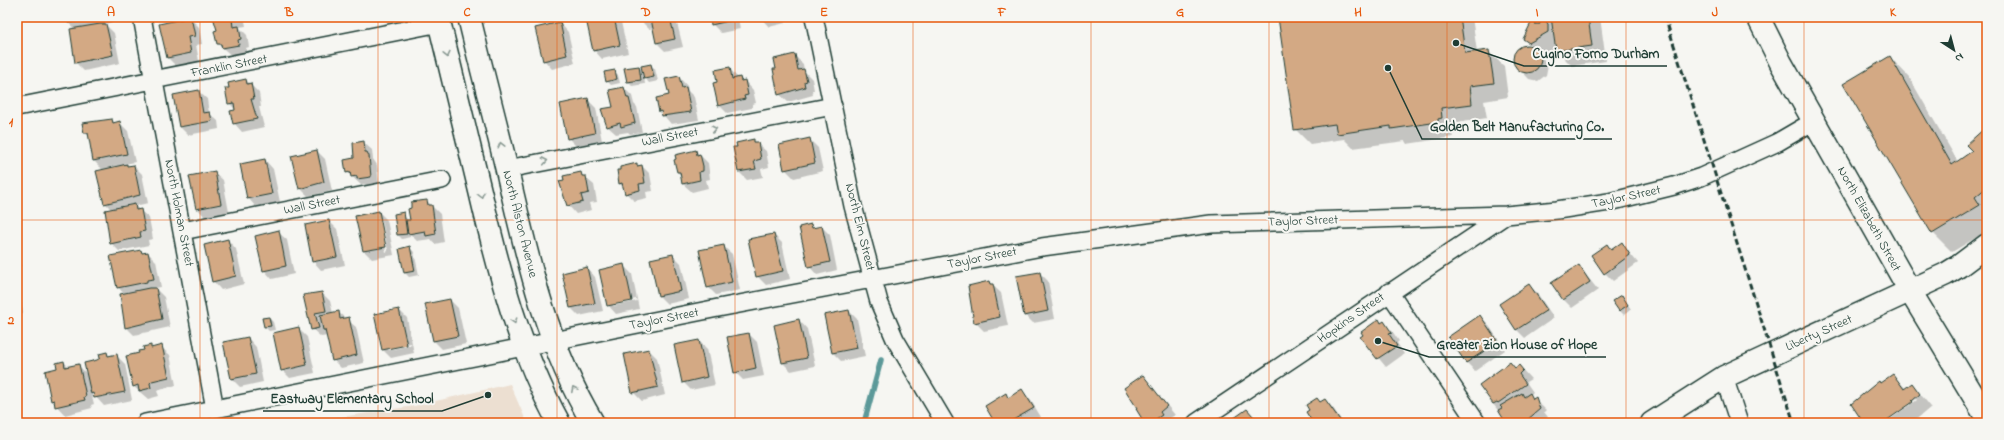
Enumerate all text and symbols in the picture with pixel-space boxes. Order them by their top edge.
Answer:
text: A [107,3,115,22]
text: B [284,3,294,22]
text: C [463,3,471,22]
text: D [640,3,651,22]
text: E [820,3,828,22]
text: F [997,3,1007,22]
text: G [1176,3,1184,22]
text: H [1354,3,1362,22]
text: I [1535,3,1539,22]
text: J [1712,3,1718,22]
text: K [1890,3,1897,22]
north arrow [1934,30,1974,70]
callout: Cugino Forno Durham [1524,40,1667,66]
text: Cugino Forno Durham [1533,44,1660,67]
street label: Franklin Street [188,49,269,83]
text: N [1952,49,1967,66]
one-way arrow [443,52,451,58]
text: 1 [9,113,14,132]
callout: Golden Belt Manufacturing Co. [1422,113,1612,139]
text: Golden Belt Manufacturing Co. [1430,117,1604,140]
street label: Wall Street [640,122,701,152]
one-way arrow [711,125,717,133]
one-way arrow [497,141,505,148]
street label: North Holman Street [159,158,199,269]
one-way arrow [542,158,548,166]
street label: North Elizabeth Street [1832,163,1906,276]
street label: North Alston Avenue [497,168,543,280]
street label: Taylor Street [1589,180,1663,215]
street label: North Elm Street [840,181,880,273]
street label: Wall Street [282,190,343,220]
one-way arrow [476,192,484,198]
street label: Taylor Street [1267,210,1339,233]
street label: Taylor Street [945,242,1019,275]
street label: Hopkins Street [1314,287,1389,348]
street label: Taylor Street [627,303,701,336]
street label: Liberty Street [1782,310,1856,357]
text: 2 [7,311,15,330]
one-way arrow [509,317,518,324]
callout: Greater Zion House of Hope [1429,331,1606,357]
text: Greater Zion House of Hope [1437,335,1598,356]
callout: Eastway Elementary School [263,385,442,411]
one-way arrow [571,386,579,393]
text: Eastway Elementary School [270,389,434,412]

